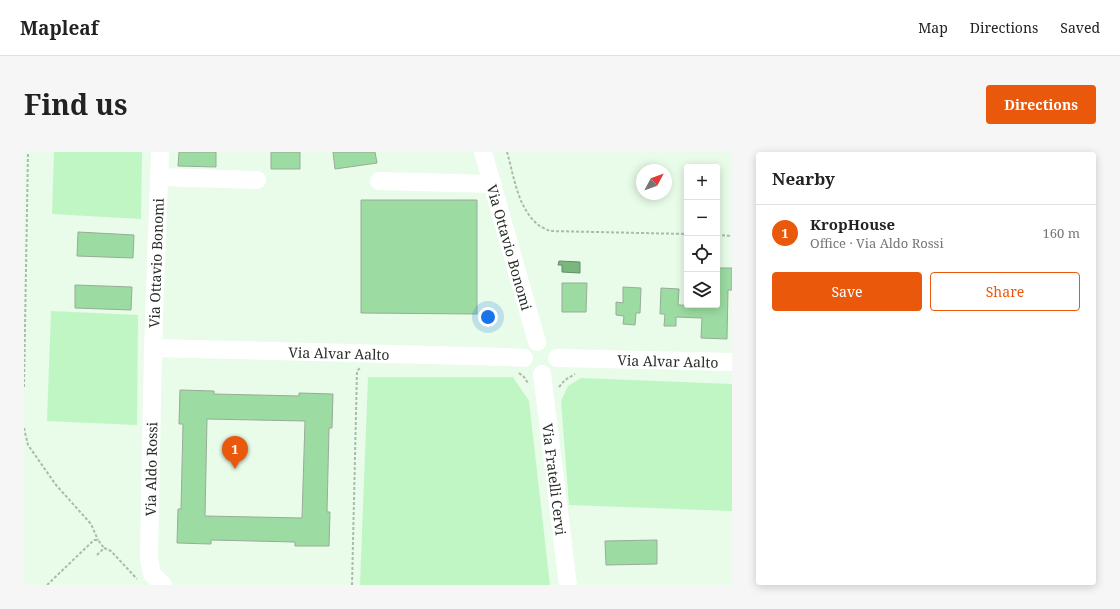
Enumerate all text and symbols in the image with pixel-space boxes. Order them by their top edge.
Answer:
text: Mapleaf [20,15,98,41]
text: Map [918,18,948,37]
text: Directions [970,18,1038,37]
text: Saved [1060,18,1100,37]
text: Find us [24,85,128,123]
button: Directions [986,85,1096,124]
north arrow [636,164,672,200]
map controls [684,164,720,308]
button: + [684,164,720,200]
text: Nearby [772,167,835,190]
street label: Via Ottavio Bonomi [483,182,537,313]
street label: Via Ottavio Bonomi [144,197,168,328]
button: − [684,200,720,236]
text: KropHouse [810,214,895,234]
text: 1 [781,224,789,242]
text: 160 m [1043,224,1080,242]
text: Office · Via Aldo Rossi [810,234,944,252]
button: locate [684,236,720,272]
button: layers [684,272,720,308]
button: Save [772,272,922,311]
button: Share [930,272,1080,311]
your location [478,307,498,327]
street label: Via Alvar Aalto [288,342,390,363]
street label: Via Alvar Aalto [617,350,719,371]
street label: Via Aldo Rossi [141,421,161,516]
street label: Via Fratelli Cervi [539,422,571,537]
pin: 1 [222,436,248,469]

